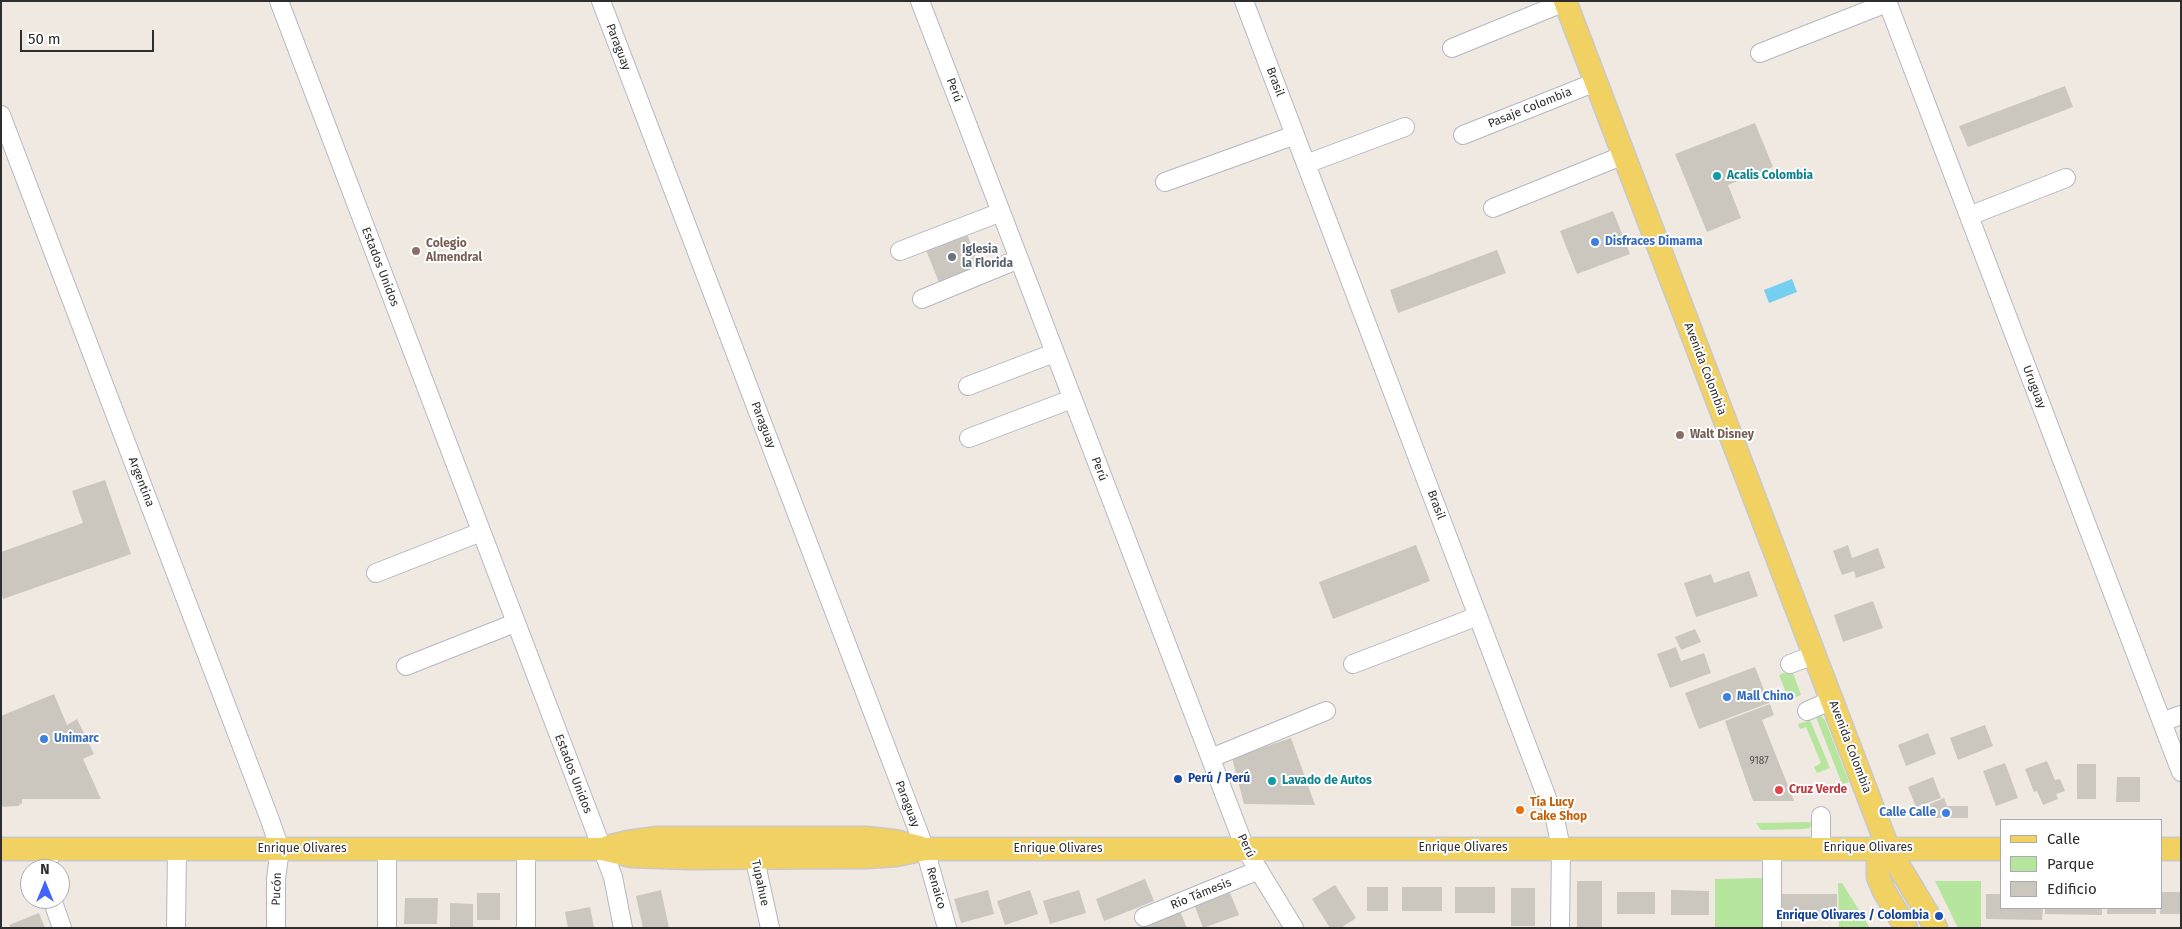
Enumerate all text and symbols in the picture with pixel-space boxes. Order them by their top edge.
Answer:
scale bar [22,20,156,52]
street label: Paraguay [603,22,633,72]
text: 50 m [28,30,61,48]
street label: Brasil [1263,65,1287,99]
street label: Perú [943,76,965,104]
street label: Pasaje Colombia [1486,85,1574,131]
place label: Acalis Colombia [1727,169,1813,183]
marker: Acalis Colombia [1711,170,1723,182]
street label: Estados Unidos [358,225,402,309]
place label: Disfraces Dimama [1605,235,1703,249]
marker: Disfraces Dimama [1589,236,1601,248]
place label: Colegio Almendral [426,237,482,265]
place label: Iglesia la Florida [962,243,1013,271]
marker: Colegio Almendral [410,245,422,257]
marker: Iglesia la Florida [946,251,958,263]
street label: Avenida Colombia [1681,321,1729,417]
street label: Uruguay [2019,363,2049,411]
street label: Paraguay [748,400,778,450]
place label: Walt Disney [1690,428,1754,442]
marker: Walt Disney [1674,429,1686,441]
street label: Argentina [125,455,157,509]
street label: Perú [1088,455,1110,483]
street label: Brasil [1424,488,1448,522]
place label: Mall Chino [1737,690,1794,704]
marker: Mall Chino [1721,691,1733,703]
street label: Avenida Colombia [1826,699,1874,795]
place label: Unimarc [54,732,99,746]
street label: Estados Unidos [551,732,595,816]
marker: Unimarc [38,733,50,745]
house number: 9187 [1749,755,1769,767]
place label: Perú / Perú [1188,772,1250,786]
marker: Perú / Perú [1172,773,1184,785]
place label: Lavado de Autos [1282,774,1372,788]
marker: Lavado de Autos [1266,775,1278,787]
street label: Paraguay [892,779,922,829]
place label: Cruz Verde [1789,783,1847,797]
marker: Cruz Verde [1773,784,1785,796]
place label: Tía Lucy Cake Shop [1530,796,1587,824]
marker: Tía Lucy Cake Shop [1514,804,1526,816]
place label: Calle Calle [1879,806,1936,820]
marker: Calle Calle [1940,807,1952,819]
legend [2000,819,2162,909]
text: Calle [2047,830,2080,848]
street label: Perú [1234,832,1258,860]
street label: Enrique Olivares [1418,841,1508,855]
street label: Enrique Olivares [1823,841,1913,855]
street label: Enrique Olivares [257,842,347,856]
street label: Enrique Olivares [1013,842,1103,856]
text: Parque [2047,855,2094,873]
north arrow [20,859,70,909]
street label: Tupahue [748,859,772,907]
text: N [40,861,50,878]
street label: Renaico [923,865,949,911]
street label: Pucón [269,872,285,906]
street label: Río Támesis [1168,875,1234,913]
text: Edificio [2047,880,2097,898]
place label: Enrique Olivares / Colombia [1776,909,1929,923]
marker: Enrique Olivares / Colombia [1933,910,1945,922]

